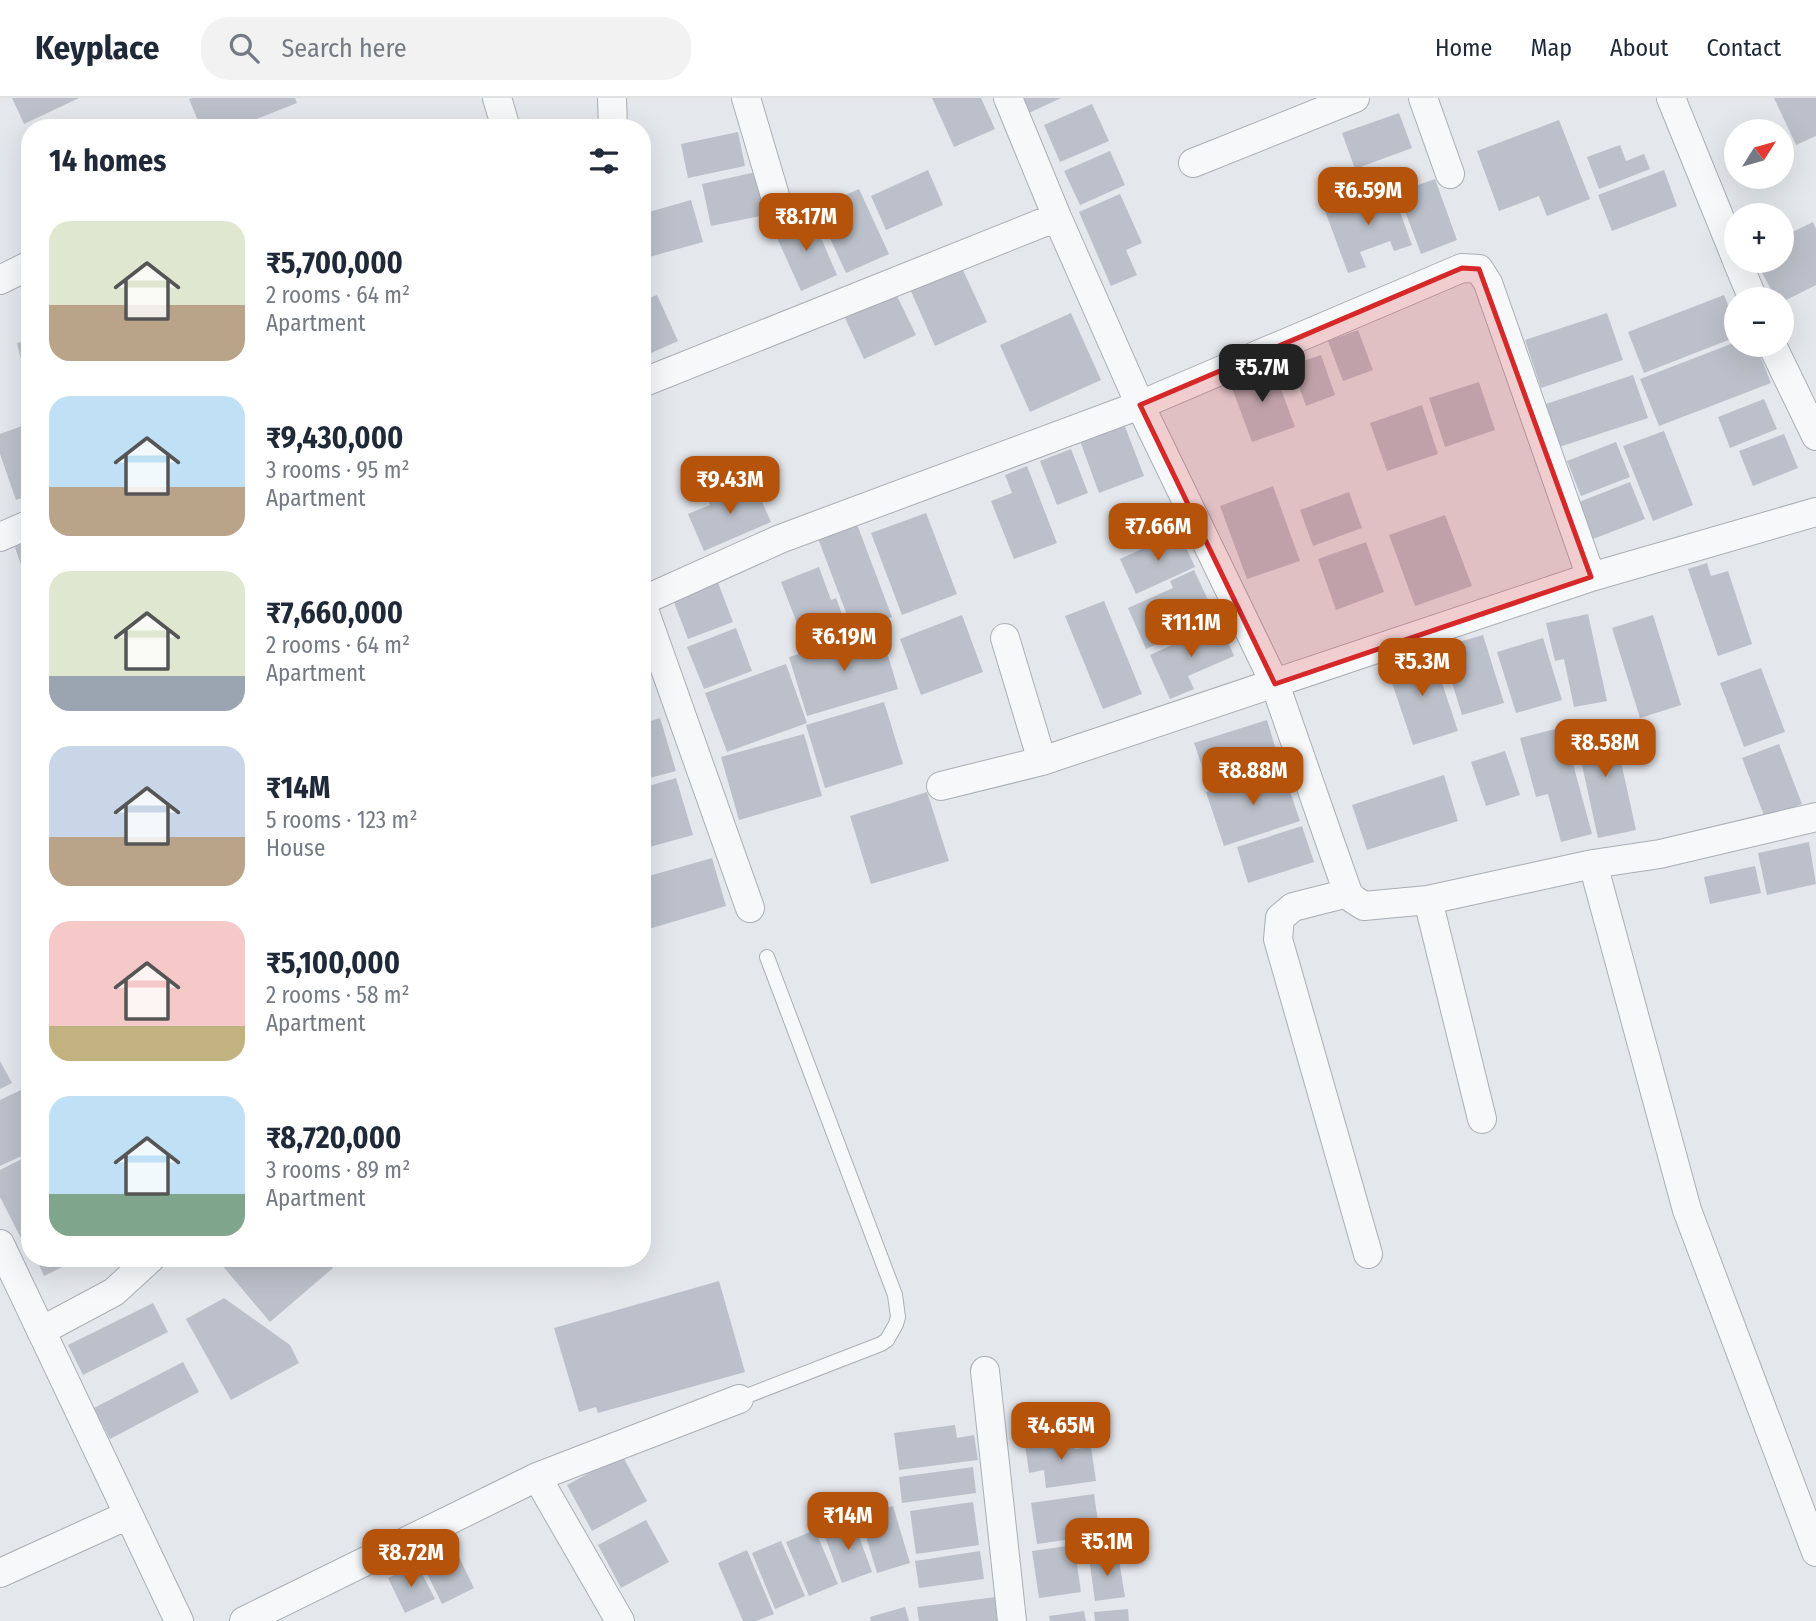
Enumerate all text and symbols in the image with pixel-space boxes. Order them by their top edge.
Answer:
search box [201,17,691,80]
text: Keyplace [35,28,159,68]
icon: search [225,29,263,67]
text: Search here [281,33,407,64]
text: Home [1435,34,1492,62]
text: Map [1530,34,1572,62]
text: About [1610,34,1668,62]
text: Contact [1706,34,1781,62]
north arrow [1724,119,1794,189]
map controls [1724,119,1794,357]
icon: filters [585,142,623,180]
text: 14 homes [49,143,166,179]
pin: ₹6.59M [1311,167,1425,227]
text: ₹6.59M [1334,176,1402,204]
pin: ₹8.17M [749,194,863,253]
text: ₹8.17M [775,202,837,230]
button: + [1724,203,1794,273]
text: ₹5,700,000 [266,245,403,281]
icon: home [105,249,189,333]
text: 2 rooms · 64 m² [266,281,410,309]
button: − [1724,287,1794,357]
text: Apartment [266,309,366,337]
pin: ₹5.7M [1213,344,1311,404]
text: ₹5.7M [1235,353,1289,381]
text: ₹9,430,000 [266,420,403,456]
icon: home [105,424,189,508]
text: 3 rooms · 95 m² [266,456,410,484]
pin: ₹9.43M [673,456,787,516]
text: ₹9.43M [697,465,763,493]
text: Apartment [266,484,366,512]
pin: ₹7.66M [1101,504,1215,563]
text: ₹7.66M [1125,512,1191,540]
text: ₹7,660,000 [266,595,403,631]
icon: home [105,599,189,683]
pin: ₹11.1M [1134,600,1248,659]
text: ₹11.1M [1161,608,1221,636]
pin: ₹6.19M [787,614,901,673]
text: ₹6.19M [812,622,876,650]
text: 2 rooms · 64 m² [266,631,410,659]
pin: ₹5.3M [1373,638,1471,698]
text: ₹5.3M [1394,647,1450,675]
text: Apartment [266,659,366,687]
pin: ₹8.58M [1548,720,1662,779]
text: ₹8.58M [1571,728,1639,756]
pin: ₹8.88M [1196,748,1310,807]
text: ₹8.88M [1218,756,1288,784]
text: ₹14M [266,770,330,806]
icon: home [105,774,189,858]
text: 5 rooms · 123 m² [266,806,417,834]
text: House [266,834,325,862]
text: ₹5,100,000 [266,945,400,981]
icon: home [105,949,189,1033]
text: 2 rooms · 58 m² [266,981,410,1009]
text: Apartment [266,1009,366,1037]
text: ₹8,720,000 [266,1120,401,1156]
icon: home [105,1124,189,1208]
text: 3 rooms · 89 m² [266,1156,410,1184]
text: Apartment [266,1184,366,1212]
pin: ₹4.65M [1004,1402,1118,1462]
text: ₹4.65M [1027,1411,1095,1439]
pin: ₹14M [807,1492,889,1552]
text: ₹14M [823,1501,873,1529]
pin: ₹5.1M [1058,1518,1156,1578]
text: ₹5.1M [1081,1527,1133,1555]
pin: ₹8.72M [354,1530,468,1589]
text: ₹8.72M [378,1538,444,1566]

